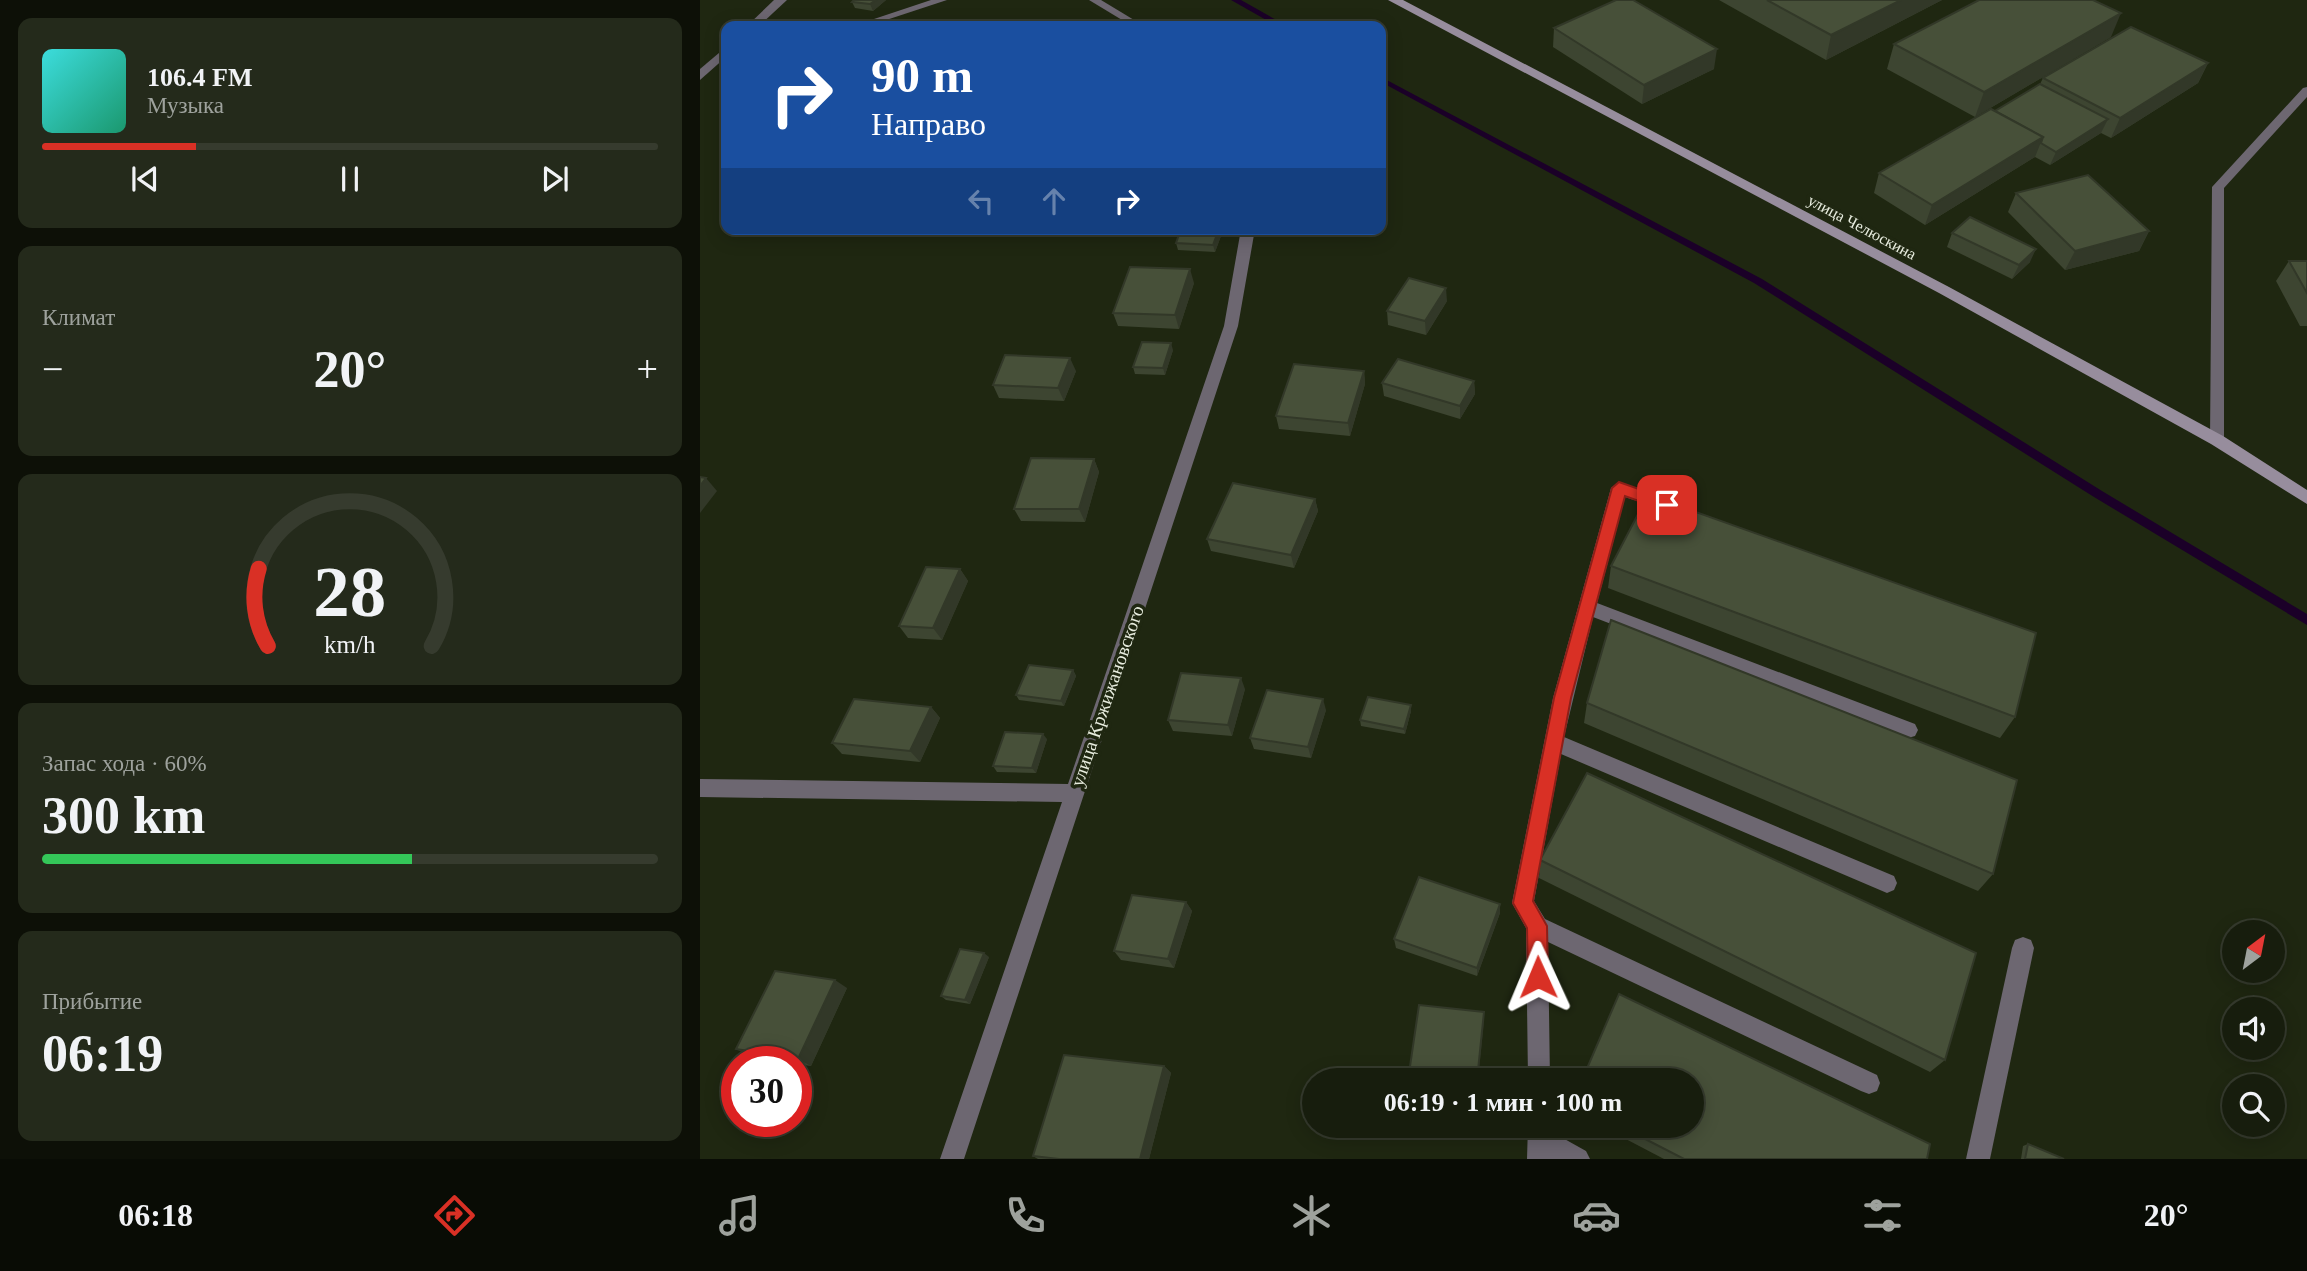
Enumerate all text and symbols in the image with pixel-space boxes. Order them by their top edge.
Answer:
text: 90 m [871,48,973,103]
icon: right [756,49,847,140]
text: 106.4 FM [147,63,252,92]
text: Музыка [147,93,224,118]
text: Направо [871,106,986,142]
icon: previous [126,160,164,198]
icon: pause [331,160,369,198]
icon: next [536,160,574,198]
icon: left [962,182,1000,220]
icon: ahead [1035,182,1073,220]
icon: right [1108,182,1146,220]
street label: улица Челюскина [1805,191,1919,264]
text: Климат [42,305,115,330]
text: 20° [314,341,386,398]
text: − [42,348,63,390]
text: + [637,348,658,390]
pin [1637,475,1697,535]
icon: arrive [1648,486,1686,524]
text: 28 [314,551,386,632]
street label: улица Кржижановского [1066,603,1148,789]
text: km/h [324,630,376,657]
text: Запас хода · 60% [42,751,207,776]
text: 300 km [42,787,205,844]
north arrow [2222,920,2286,984]
map controls [2222,920,2285,1137]
position arrow [1501,940,1575,1014]
text: Прибытие [42,989,142,1014]
button: sound [2222,997,2285,1060]
text: 06:19 [42,1025,163,1082]
speed limit sign: 30 [721,1046,812,1137]
button: search [2222,1074,2285,1137]
text: 06:19 · 1 мин · 100 m [1384,1088,1622,1117]
icon: directions [430,1191,479,1240]
icon: music [715,1191,764,1240]
icon: phone [1001,1191,1050,1240]
icon: climate [1287,1191,1336,1240]
icon: car [1572,1191,1621,1240]
icon: filters [1858,1191,1907,1240]
text: 06:18 [118,1197,193,1233]
text: 20° [2144,1197,2189,1233]

